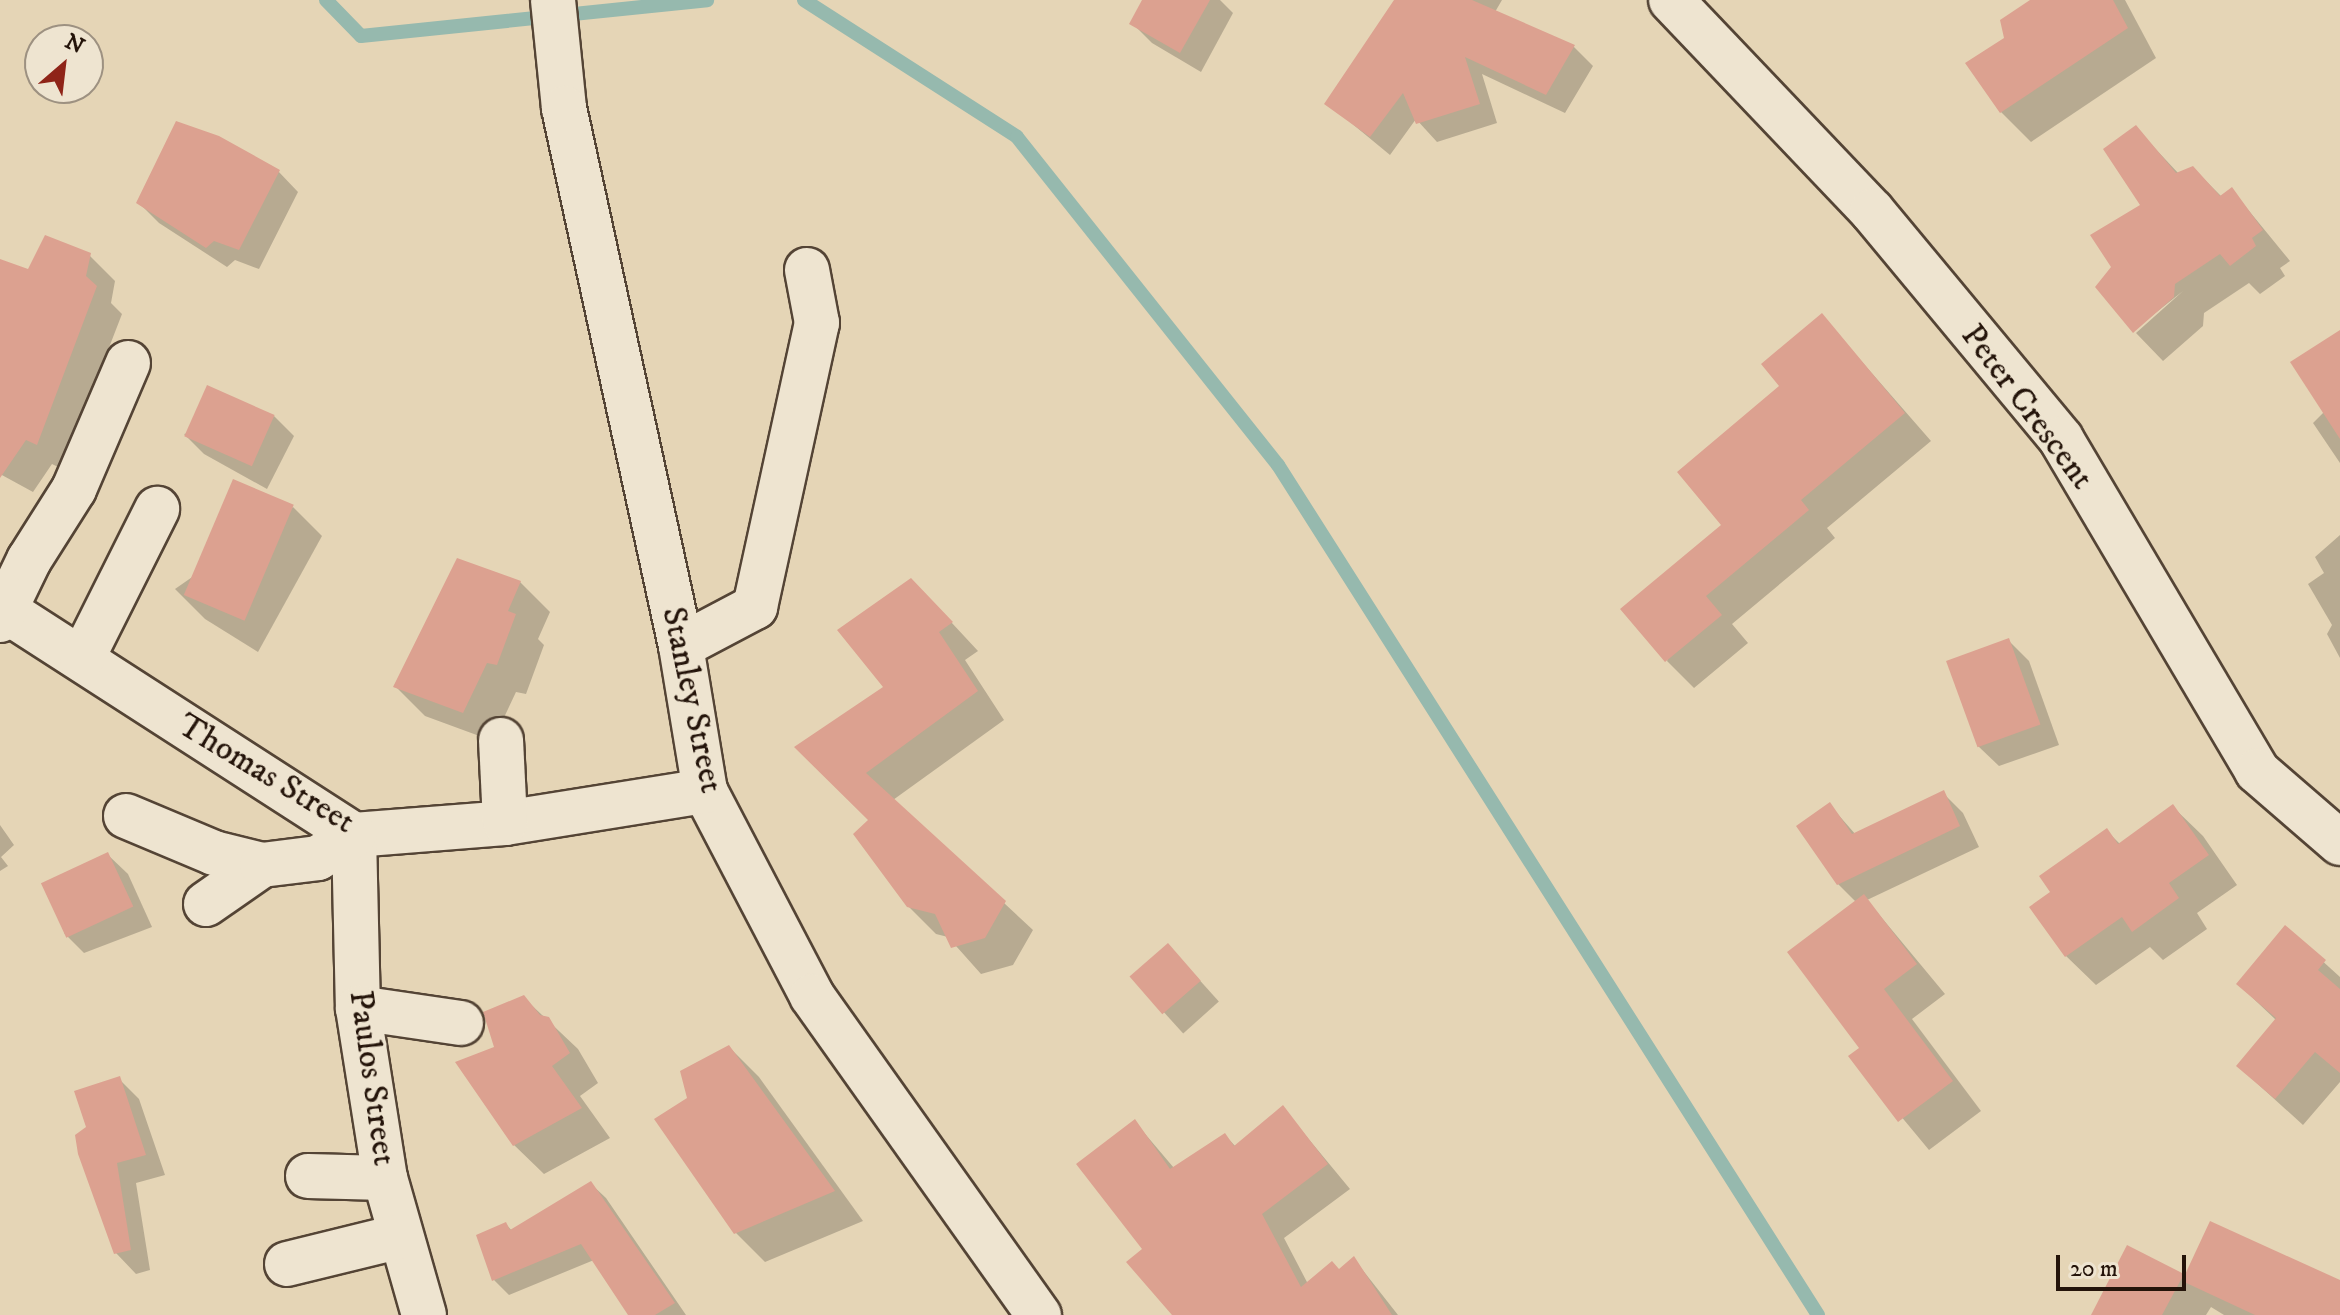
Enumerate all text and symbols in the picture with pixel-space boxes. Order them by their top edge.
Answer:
north arrow [24,24,104,104]
text: N [60,28,89,60]
street label: Peter Crescent [1952,316,2102,498]
street label: Stanley Street [652,603,732,797]
street label: Thomas Street [170,705,362,843]
street label: Paulos Street [340,988,404,1168]
scale bar [2060,1239,2190,1289]
text: 20 m [2070,1254,2118,1284]

